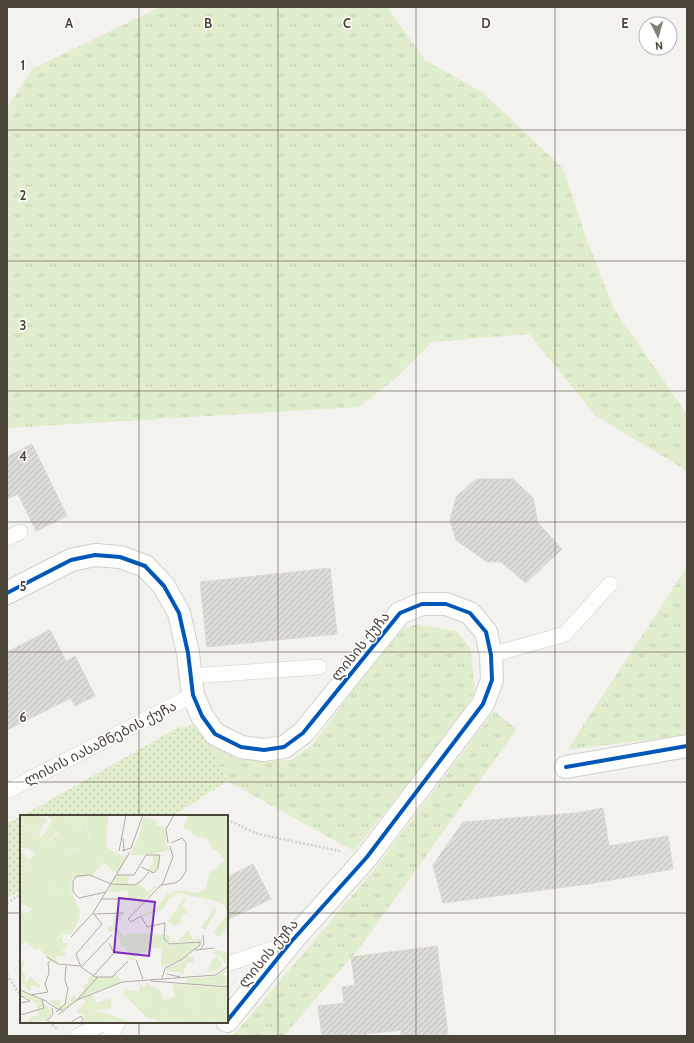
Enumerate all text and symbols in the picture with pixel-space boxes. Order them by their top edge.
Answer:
text: A [65,15,74,31]
text: B [204,15,212,31]
text: C [343,15,351,31]
text: D [481,15,491,31]
text: E [621,15,629,31]
north arrow [638,16,678,56]
text: N [654,39,664,53]
text: 1 [21,57,25,73]
text: 2 [20,187,27,203]
text: 3 [19,317,27,333]
text: 4 [19,448,27,464]
text: 5 [20,578,27,594]
street label: ლისის ქუჩა [327,608,393,684]
street label: ლისის იასამნების ქუჩა [21,697,179,789]
text: 6 [19,709,27,725]
inset map [20,815,228,1023]
street label: ლისის ქუჩა [234,915,302,991]

